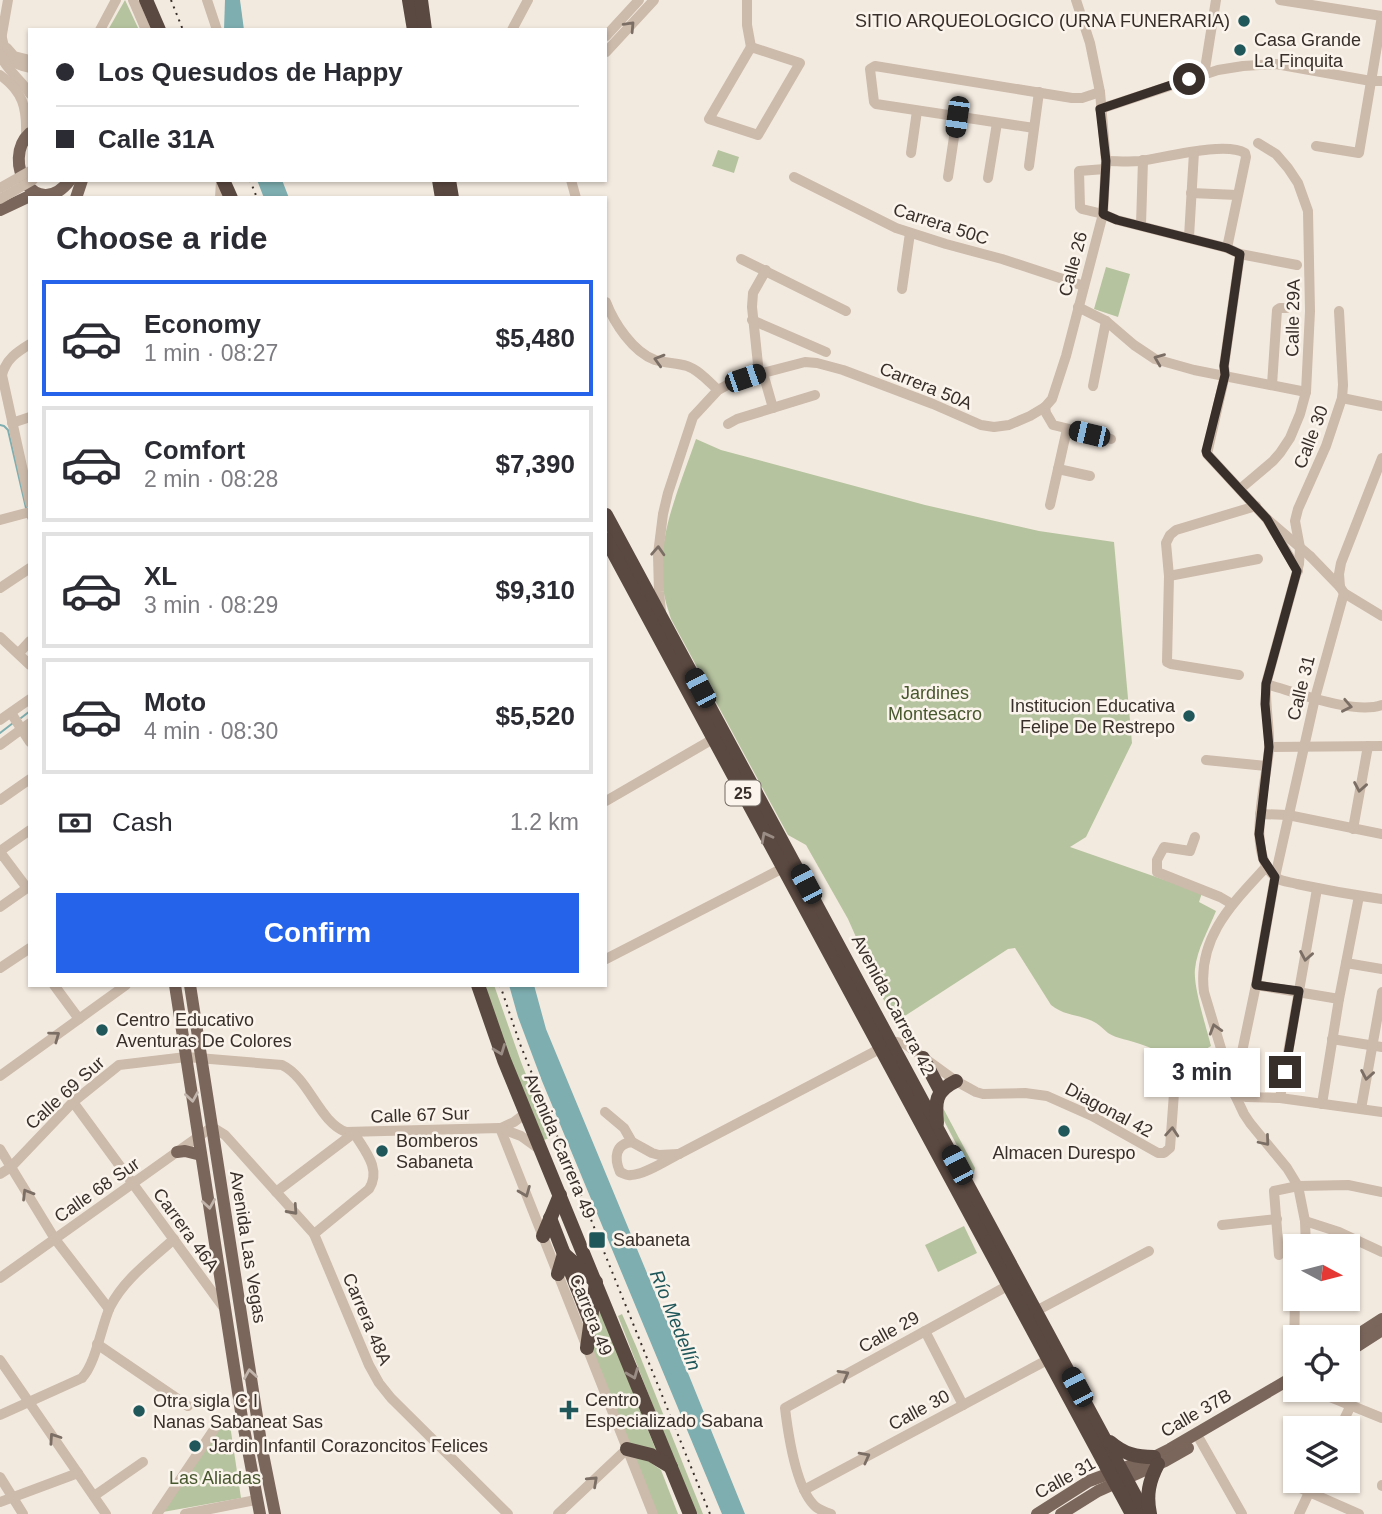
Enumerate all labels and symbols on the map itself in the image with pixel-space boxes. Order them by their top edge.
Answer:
place label: SITIO ARQUEOLOGICO (URNA FUNERARIA) [855,11,1230,31]
marker: SITIO ARQUEOLOGICO (URNA FUNERARIA) [1236,13,1252,29]
one-way arrow [621,21,634,34]
place label: Casa Grande La Finquita [1254,30,1361,71]
marker: Casa Grande La Finquita [1232,42,1248,58]
route start [1173,63,1205,95]
car [944,95,971,139]
street label: Carrera 50C [891,199,991,249]
street label: Calle 26 [1055,230,1091,298]
street label: Calle 29A [1282,279,1304,357]
one-way arrow [653,353,665,368]
one-way arrow [1154,353,1166,367]
street label: Carrera 50A [877,358,975,414]
car [722,361,769,395]
street label: Calle 30 [1290,403,1332,471]
car [1067,419,1112,449]
one-way arrow [651,545,666,556]
street label: Calle 31 [1283,654,1319,722]
car [681,665,720,711]
park label: Jardines Montesacro [888,683,982,724]
place label: Institucion Educativa Felipe De Restrepo [1010,696,1176,737]
one-way arrow [1341,697,1353,712]
marker: Institucion Educativa Felipe De Restrepo [1181,708,1197,724]
road number: 25 [726,780,760,806]
one-way arrow [1354,781,1369,793]
one-way arrow [761,832,775,844]
car [787,861,826,907]
street label: Avenida Carrera 42 [848,932,938,1078]
one-way arrow [1299,950,1314,962]
place label: Centro Educativo Aventuras De Colores [116,1010,292,1051]
marker: Centro Educativo Aventuras De Colores [94,1022,110,1038]
one-way arrow [1209,1024,1224,1036]
one-way arrow [47,1032,60,1044]
one-way arrow [492,1043,506,1055]
callout: 3 min [1145,1048,1260,1096]
street label: Calle 69 Sur [21,1052,109,1134]
route end [1269,1056,1301,1088]
one-way arrow [1360,1069,1375,1081]
street label: Avenida Carrera 49 [520,1070,600,1222]
street label: Diagonal 42 [1062,1079,1156,1141]
one-way arrow [184,1091,199,1103]
street label: Calle 67 Sur [370,1103,470,1127]
marker: Almacen Durespo [1056,1123,1072,1139]
one-way arrow [1164,1126,1179,1137]
place label: Bomberos Sabaneta [396,1131,478,1172]
one-way arrow [1257,1133,1269,1146]
car [938,1142,977,1188]
marker: Bomberos Sabaneta [374,1143,390,1159]
place label: Almacen Durespo [992,1143,1136,1163]
street label: Calle 68 Sur [51,1153,143,1227]
street label: Avenida Las Vegas [226,1169,270,1325]
street label: Carrera 46A [149,1184,223,1276]
one-way arrow [517,1185,531,1197]
one-way arrow [23,1188,36,1201]
one-way arrow [201,1198,216,1210]
one-way arrow [285,1202,297,1215]
marker: Sabaneta [587,1230,607,1250]
place label: Sabaneta [613,1230,691,1250]
north arrow [1283,1234,1360,1311]
water label: Río Medellín [646,1267,705,1374]
street label: Carrera 48A [339,1270,395,1368]
street label: Carrera 49 [566,1271,616,1359]
street label: Calle 29 [855,1307,923,1357]
car [1058,1364,1097,1410]
one-way arrow [625,1366,639,1379]
one-way arrow [243,1369,258,1380]
one-way arrow [837,1370,850,1383]
street label: Calle 37B [1157,1385,1235,1441]
street label: Calle 30 [885,1386,953,1434]
place label: Centro Especializado Sabana [585,1390,764,1431]
place label: Otra sigla C I Nanas Sabaneat Sas [153,1391,323,1432]
marker: Centro Especializado Sabana [559,1400,579,1420]
marker: Otra sigla C I Nanas Sabaneat Sas [131,1403,147,1419]
one-way arrow [50,1433,62,1446]
place label: Jardin Infantil Corazoncitos Felices [209,1436,488,1456]
marker: Jardin Infantil Corazoncitos Felices [187,1438,203,1454]
one-way arrow [857,1452,870,1466]
street label: Calle 31 [1031,1453,1099,1503]
park label: Las Aliadas [169,1468,261,1488]
one-way arrow [584,1477,597,1490]

